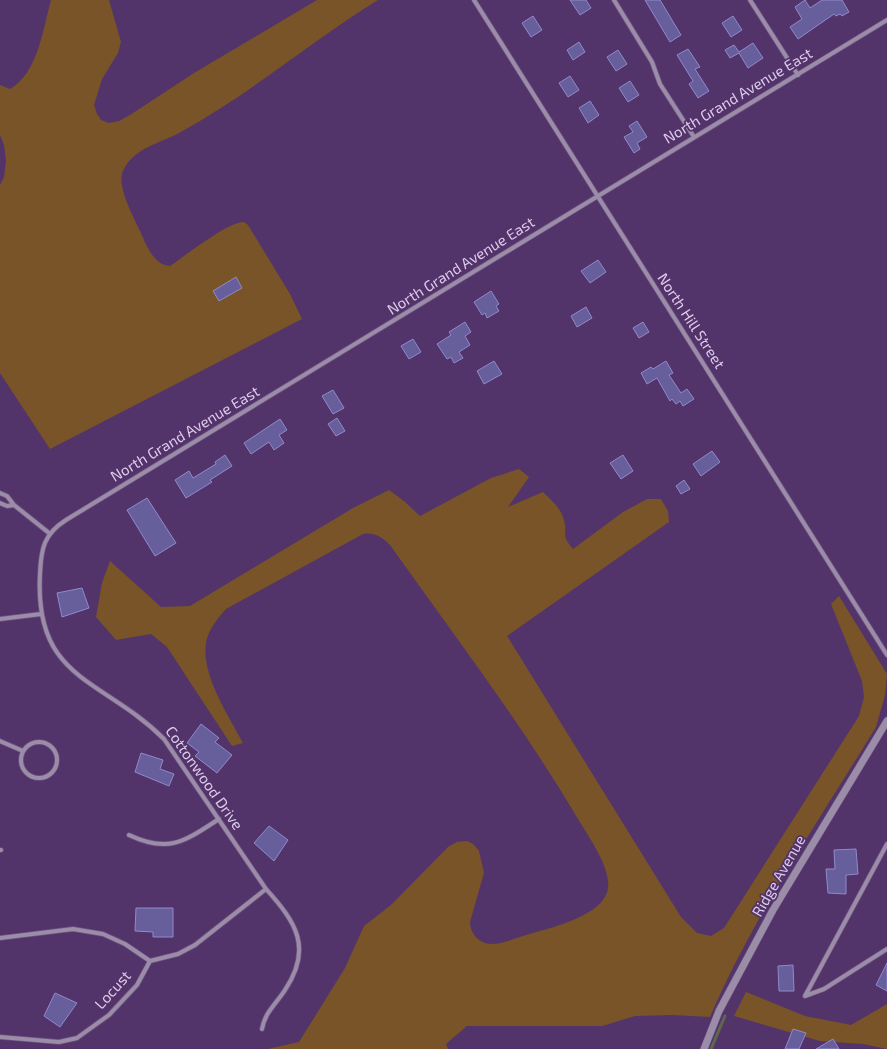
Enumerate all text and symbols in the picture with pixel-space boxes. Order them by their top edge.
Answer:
street label: North Grand Avenue East [660,43,815,147]
street label: North Grand Avenue East [383,212,538,318]
street label: North Hill Street [654,269,730,372]
street label: North Grand Avenue East [107,381,262,485]
street label: Cottonwood Drive [162,722,247,833]
street label: Ridge Avenue [748,832,809,919]
street label: Locust [90,966,134,1012]

